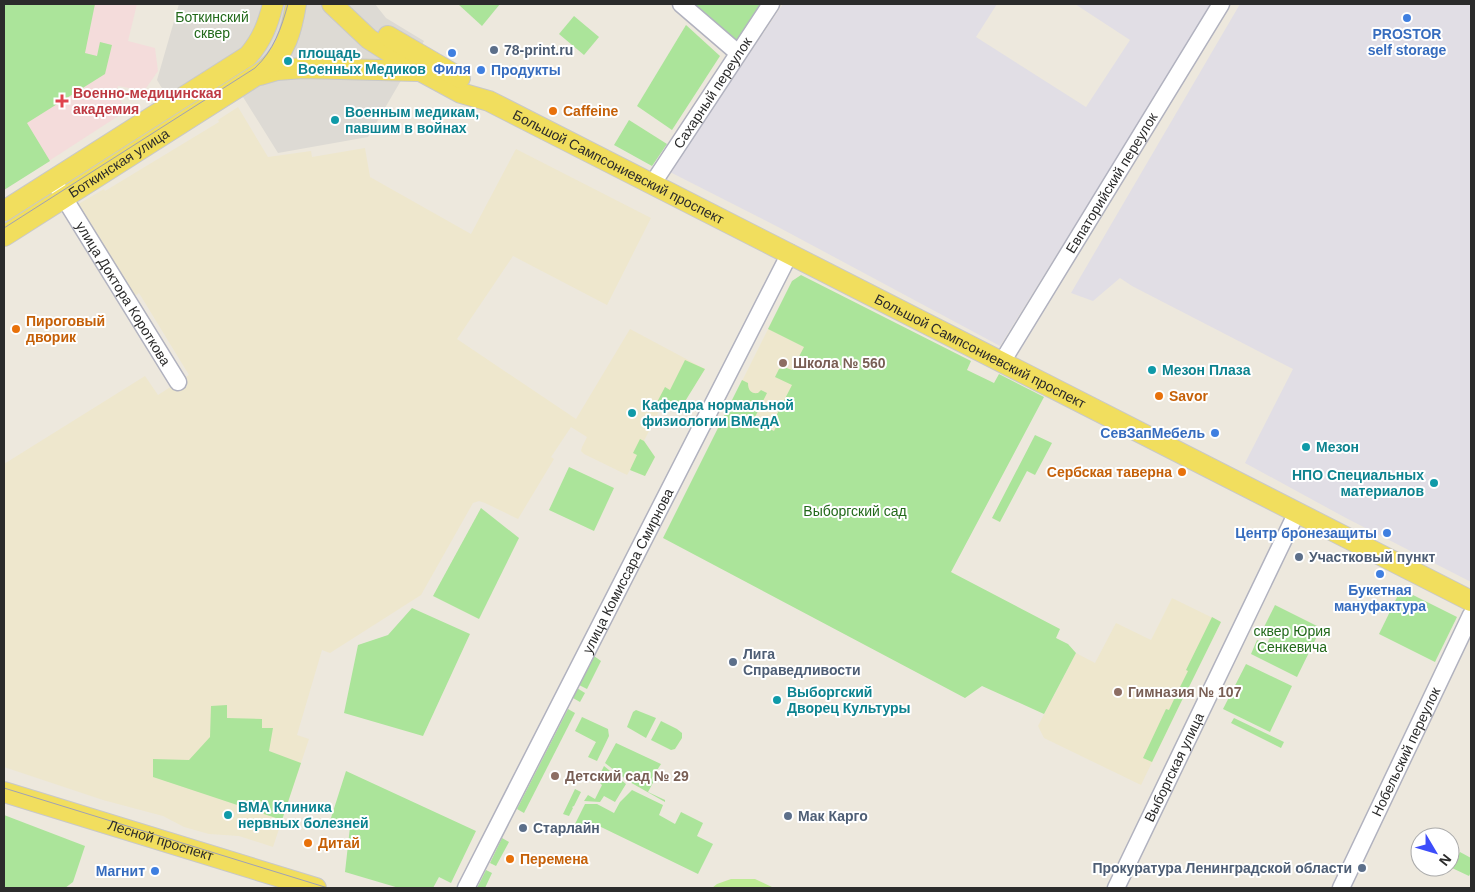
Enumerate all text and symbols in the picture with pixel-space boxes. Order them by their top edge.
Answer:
park label: Боткинский сквер [175,9,249,41]
marker: PROSTOR self storage [1401,12,1413,24]
place label: PROSTOR self storage [1368,26,1447,58]
street label: Сахарный переулок [670,34,755,151]
place label: 78-print.ru [504,42,573,58]
marker: 78-print.ru [488,44,500,56]
place label: площадь Военных Медиков [298,45,426,77]
marker: Филя [446,47,458,59]
marker: площадь Военных Медиков [282,55,294,67]
place label: Филя [433,61,471,77]
place label: Продукты [491,62,561,78]
marker: Продукты [475,64,487,76]
place label: Военно-медицинская академия [73,85,222,117]
marker: Военно-медицинская академия [55,94,69,108]
place label: Caffeine [563,103,618,119]
place label: Военным медикам, павшим в войнах [345,104,479,136]
marker: Caffeine [547,105,559,117]
street label: Большой Сампсониевский проспект [510,106,727,228]
street label: Евпаторийский переулок [1063,109,1161,256]
marker: Военным медикам, павшим в войнах [329,114,341,126]
street label: Боткинская улица [66,125,172,201]
street label: улица Доктора Короткова [73,218,174,369]
street label: Большой Сампсониевский проспект [872,291,1089,412]
place label: Пироговый дворик [26,313,105,345]
marker: Пироговый дворик [10,323,22,335]
place label: Школа № 560 [793,355,886,371]
marker: Школа № 560 [777,357,789,369]
place label: Мезон Плаза [1162,362,1251,378]
marker: Мезон Плаза [1146,364,1158,376]
place label: Savor [1169,388,1208,404]
marker: Savor [1153,390,1165,402]
place label: Кафедра нормальной физиологии ВМедА [642,397,794,429]
marker: Кафедра нормальной физиологии ВМедА [626,407,638,419]
place label: СевЗапМебель [1100,425,1205,441]
marker: СевЗапМебель [1209,427,1221,439]
place label: Мезон [1316,439,1359,455]
marker: Мезон [1300,441,1312,453]
place label: Сербская таверна [1047,464,1172,480]
marker: Сербская таверна [1176,466,1188,478]
place label: НПО Специальных материалов [1292,467,1424,499]
marker: НПО Специальных материалов [1428,477,1440,489]
street label: улица Комиссара Смирнова [579,486,677,656]
park label: Выборгский сад [803,503,907,519]
place label: Центр бронезащиты [1235,525,1377,541]
marker: Центр бронезащиты [1381,527,1393,539]
place label: Участковый пункт [1309,549,1435,565]
marker: Участковый пункт [1293,551,1305,563]
marker: Букетная мануфактура [1374,568,1386,580]
place label: Букетная мануфактура [1334,582,1426,614]
park label: сквер Юрия Сенкевича [1253,623,1331,655]
place label: Лига Справедливости [743,646,861,678]
marker: Лига Справедливости [727,656,739,668]
place label: Выборгский Дворец Культуры [787,684,911,716]
place label: Гимназия № 107 [1128,684,1242,700]
street label: Нобельский переулок [1368,684,1444,819]
marker: Гимназия № 107 [1112,686,1124,698]
marker: Выборгский Дворец Культуры [771,694,783,706]
street label: Выборгская улица [1141,710,1207,824]
place label: Детский сад № 29 [565,768,689,784]
marker: Детский сад № 29 [549,770,561,782]
place label: ВМА Клиника нервных болезней [238,799,369,831]
place label: Мак Карго [798,808,868,824]
marker: ВМА Клиника нервных болезней [222,809,234,821]
marker: Мак Карго [782,810,794,822]
street label: Лесной проспект [106,816,216,864]
place label: Старлайн [533,820,600,836]
marker: Старлайн [517,822,529,834]
north arrow [1410,827,1460,877]
place label: Дитай [318,835,360,851]
marker: Дитай [302,837,314,849]
place label: Перемена [520,851,589,867]
text: N [1436,851,1455,869]
marker: Перемена [504,853,516,865]
place label: Прокуратура Ленинградской области [1092,860,1352,876]
marker: Прокуратура Ленинградской области [1356,862,1368,874]
place label: Магнит [96,863,145,879]
marker: Магнит [149,865,161,877]

